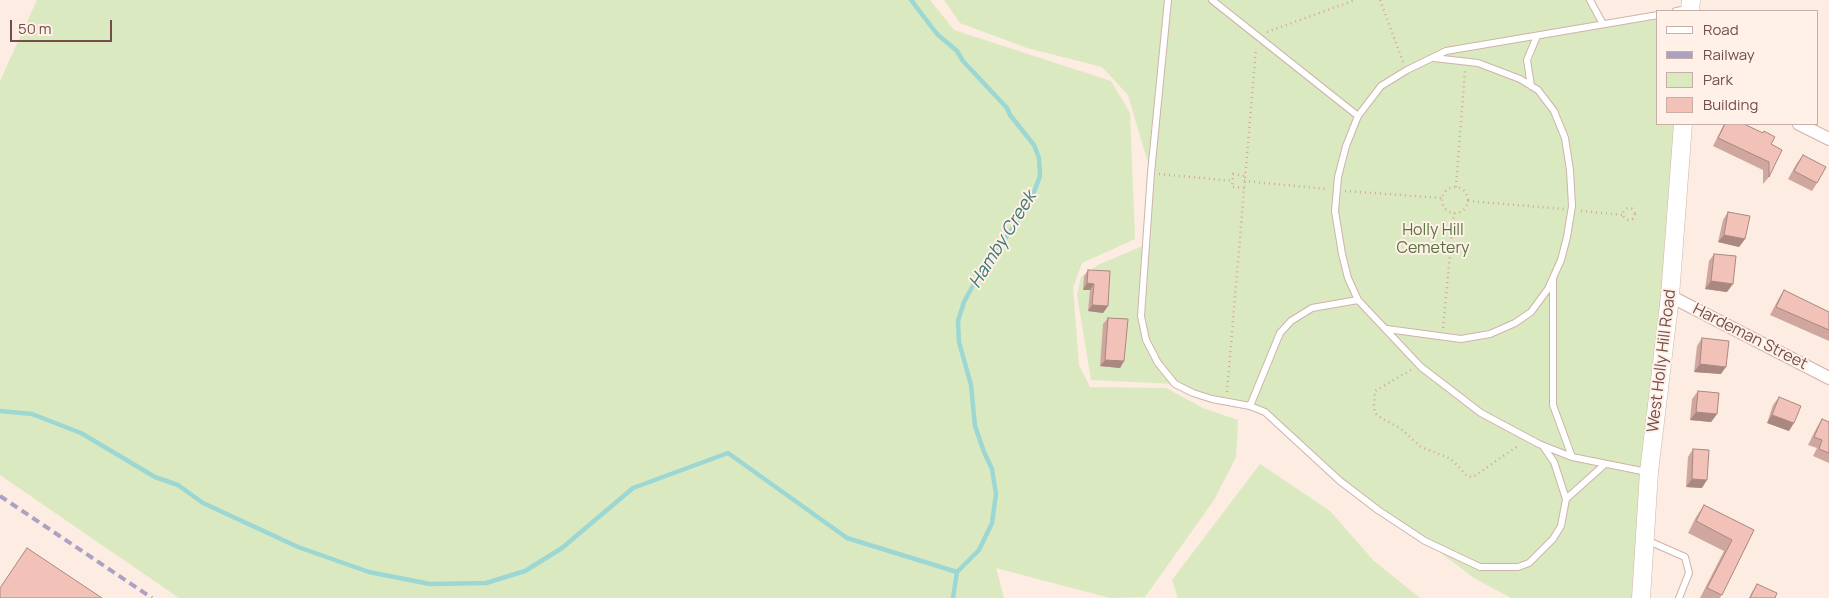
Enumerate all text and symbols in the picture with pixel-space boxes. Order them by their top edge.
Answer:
scale bar [12,10,115,42]
legend [1656,10,1819,125]
text: 50 m [18,18,52,39]
text: Road [1703,19,1739,40]
text: Railway [1703,44,1755,65]
text: Park [1703,69,1733,90]
text: Building [1703,94,1758,115]
water label: Hamby Creek [965,188,1041,292]
park label: Holly Hill Cemetery [1397,221,1469,259]
street label: West Holly Hill Road [1644,288,1680,434]
street label: Hardeman Street [1689,300,1811,374]

